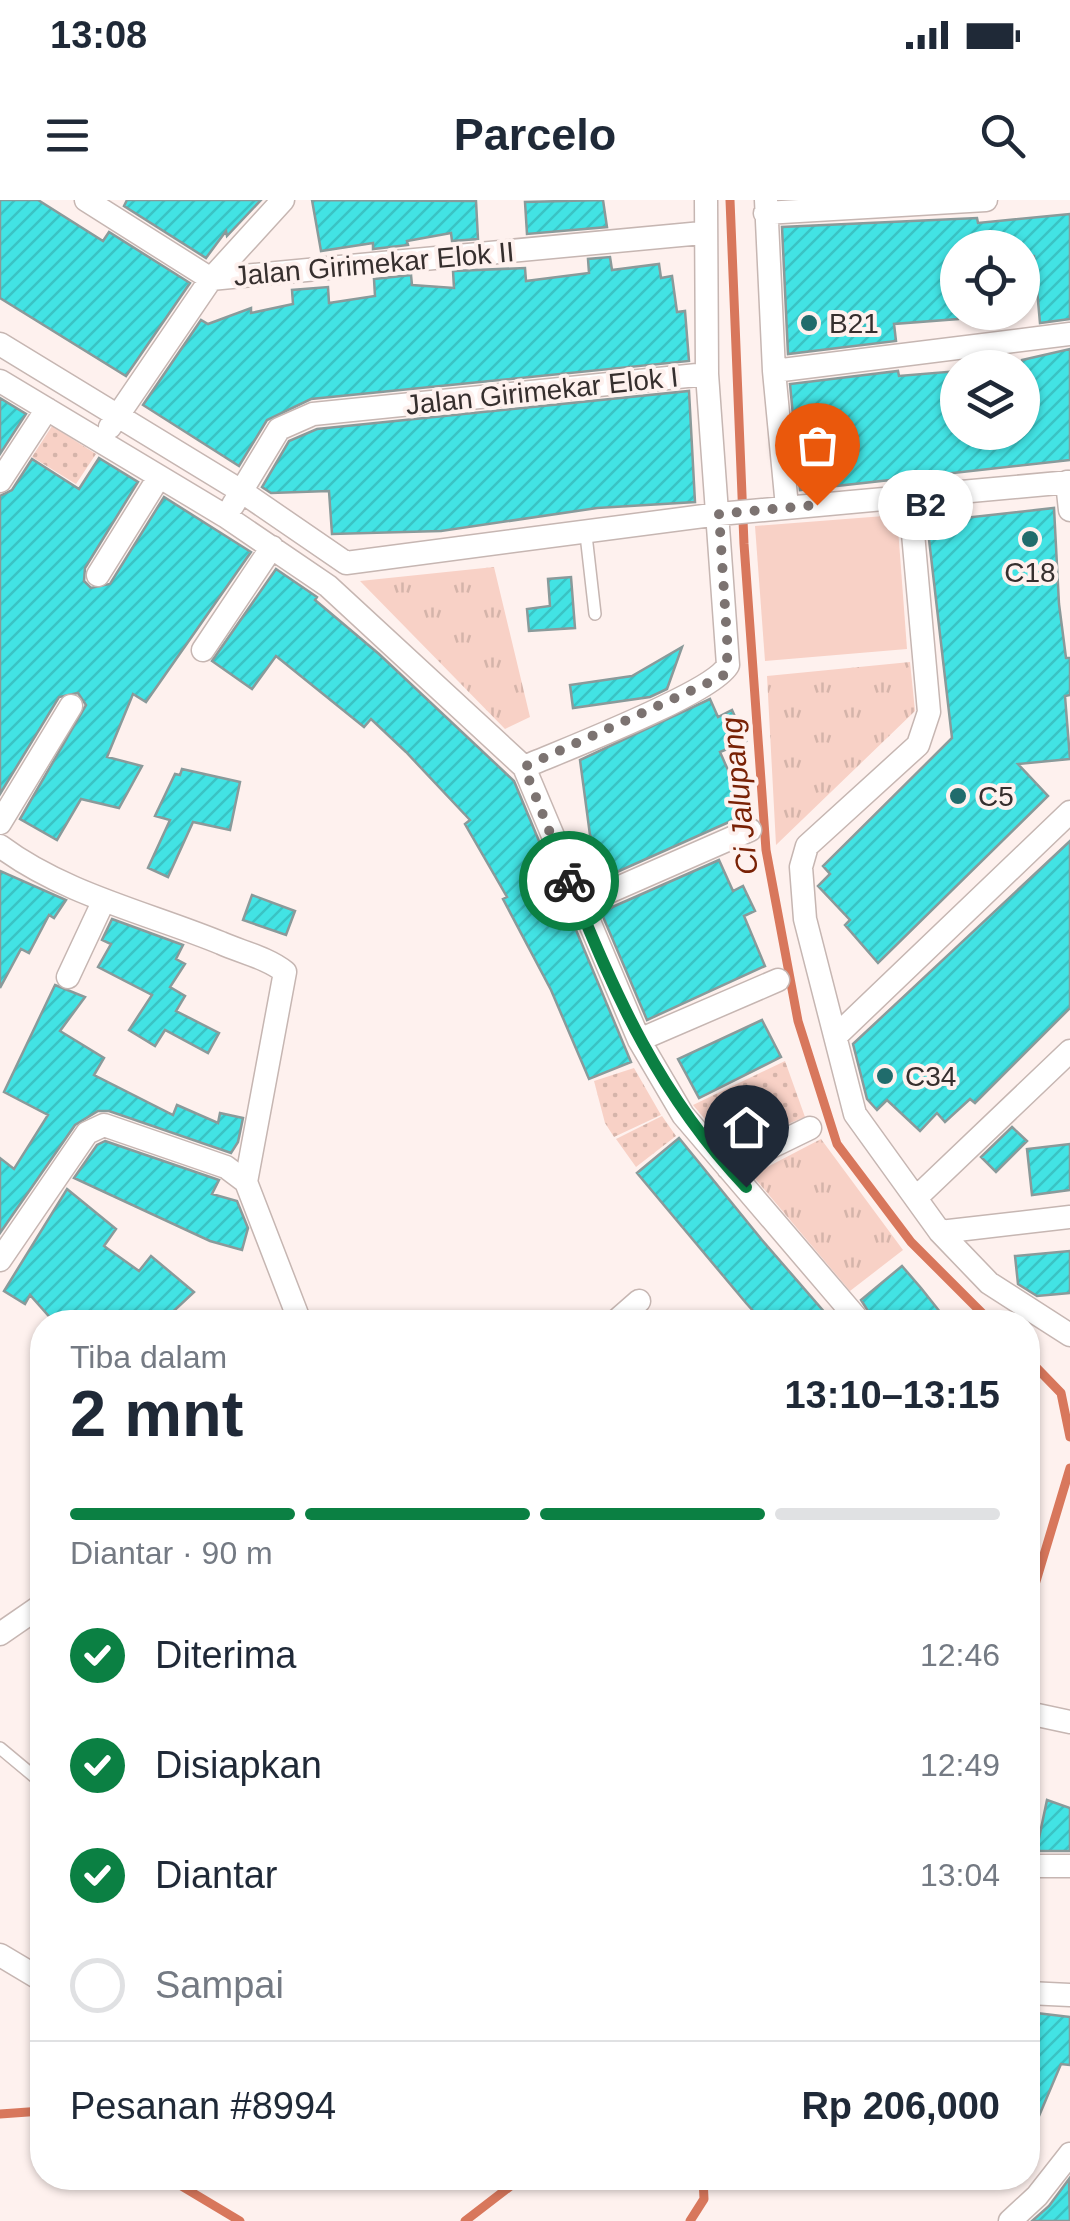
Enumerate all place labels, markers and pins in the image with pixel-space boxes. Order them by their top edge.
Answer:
place label: B21 [829,308,879,339]
marker: B21 [798,312,820,334]
pin [775,403,860,506]
callout: B2 [877,470,972,540]
marker: C18 [1019,528,1041,550]
place label: C18 [1004,557,1056,588]
place label: C5 [978,781,1014,812]
marker: C5 [947,785,969,807]
place label: C34 [905,1061,956,1092]
marker: C34 [874,1065,896,1087]
pin [704,1085,789,1188]

